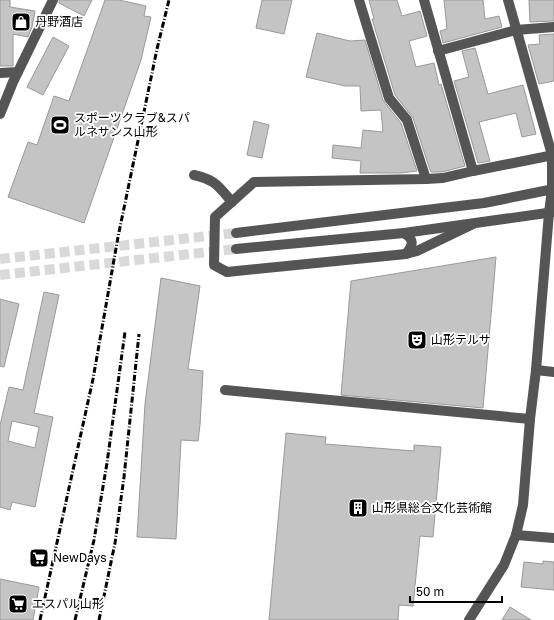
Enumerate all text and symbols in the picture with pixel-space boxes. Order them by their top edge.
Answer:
shop icon: 丹野酒店 [10,11,32,33]
place label: 丹野酒店 [35,14,83,29]
place label: スポーツクラブ&スパ ルネサンス山形 [74,110,190,139]
sports icon: スポーツクラブ&スパ ルネサンス山形 [49,114,71,136]
theatre icon: 山形テルサ [406,329,428,351]
place label: 山形テルサ [431,332,491,347]
building icon: 山形県総合文化芸術館 [347,497,369,519]
place label: 山形県総合文化芸術館 [372,500,492,515]
supermarket icon: NewDays [28,547,50,569]
place label: NewDays [53,550,107,565]
scale bar [410,578,502,604]
text: 50 m [416,584,444,599]
supermarket icon: エスパル山形 [7,593,29,615]
place label: エスパル山形 [32,596,104,611]

